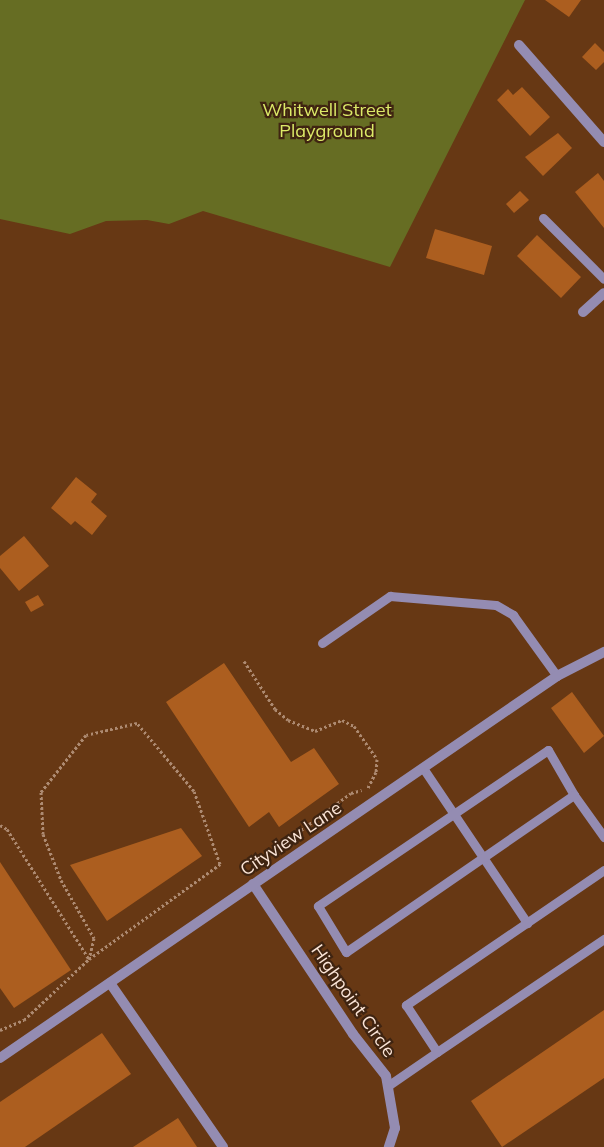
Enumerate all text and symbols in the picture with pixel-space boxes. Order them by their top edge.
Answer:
park label: Whitwell Street Playground [262,100,392,142]
street label: Cityview Lane [236,797,346,881]
street label: Highpoint Circle [306,941,400,1061]

